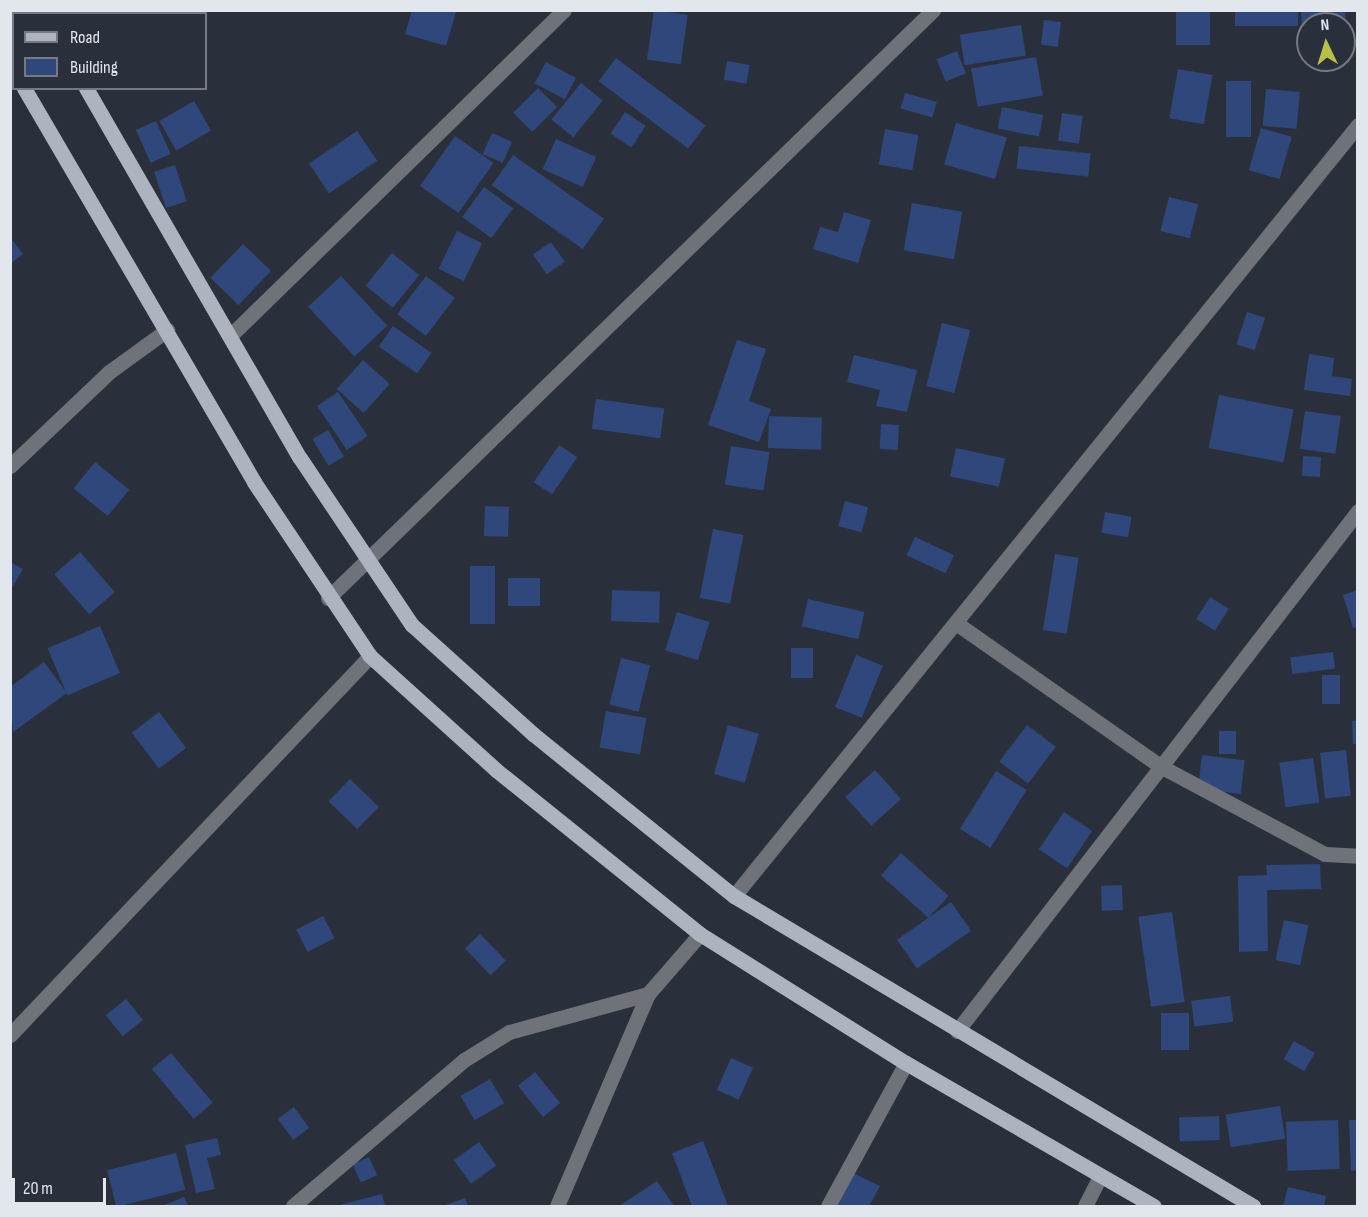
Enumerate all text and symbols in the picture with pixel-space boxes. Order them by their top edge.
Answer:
legend [12,12,207,90]
north arrow [1296,12,1356,72]
text: N [1320,16,1330,35]
text: Road [70,27,100,48]
text: Building [70,57,118,78]
scale bar [15,1166,110,1204]
text: 20 m [23,1178,53,1199]

